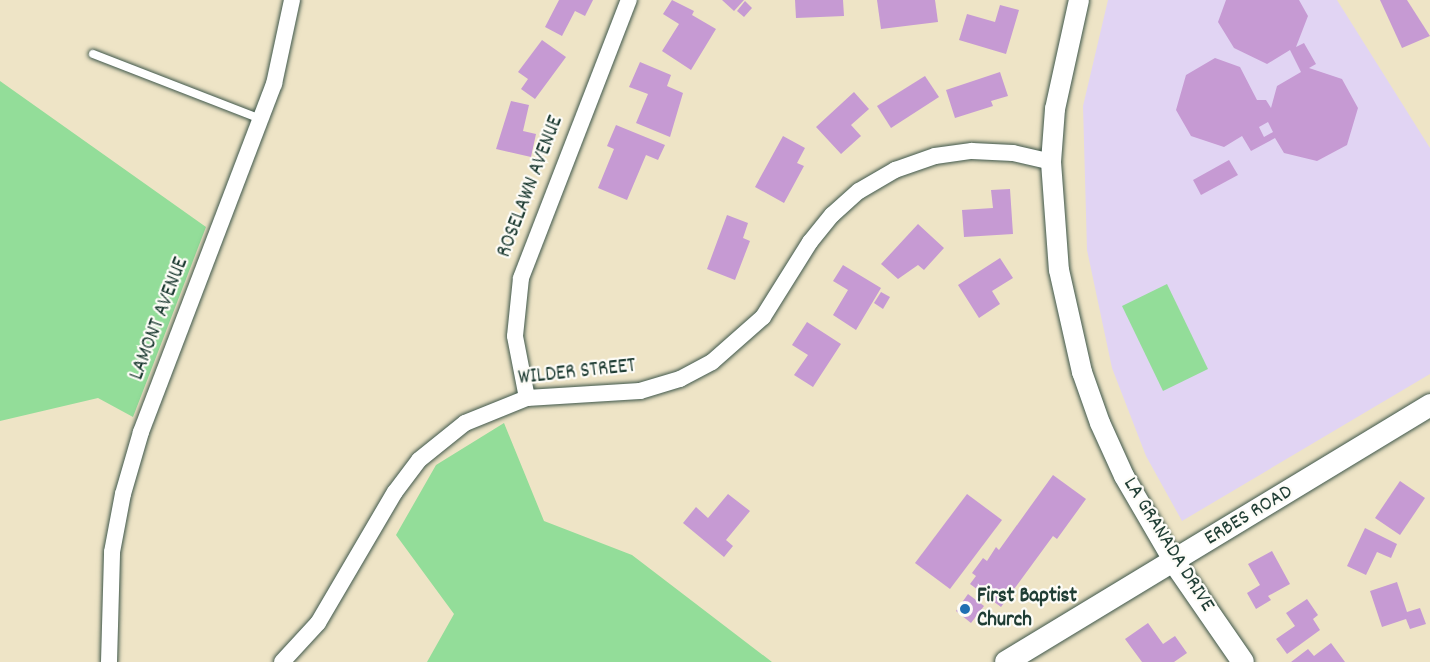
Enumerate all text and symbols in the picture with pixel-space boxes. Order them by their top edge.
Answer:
street label: ROSELAWN AVENUE [492,113,570,261]
street label: LAMONT AVENUE [125,254,195,384]
street label: WILDER STREET [517,354,637,392]
street label: LA GRANADA DRIVE [1117,473,1219,617]
street label: ERBES ROAD [1201,480,1297,552]
place label: First Baptist Church [977,584,1077,634]
marker: First Baptist Church [958,602,972,616]

